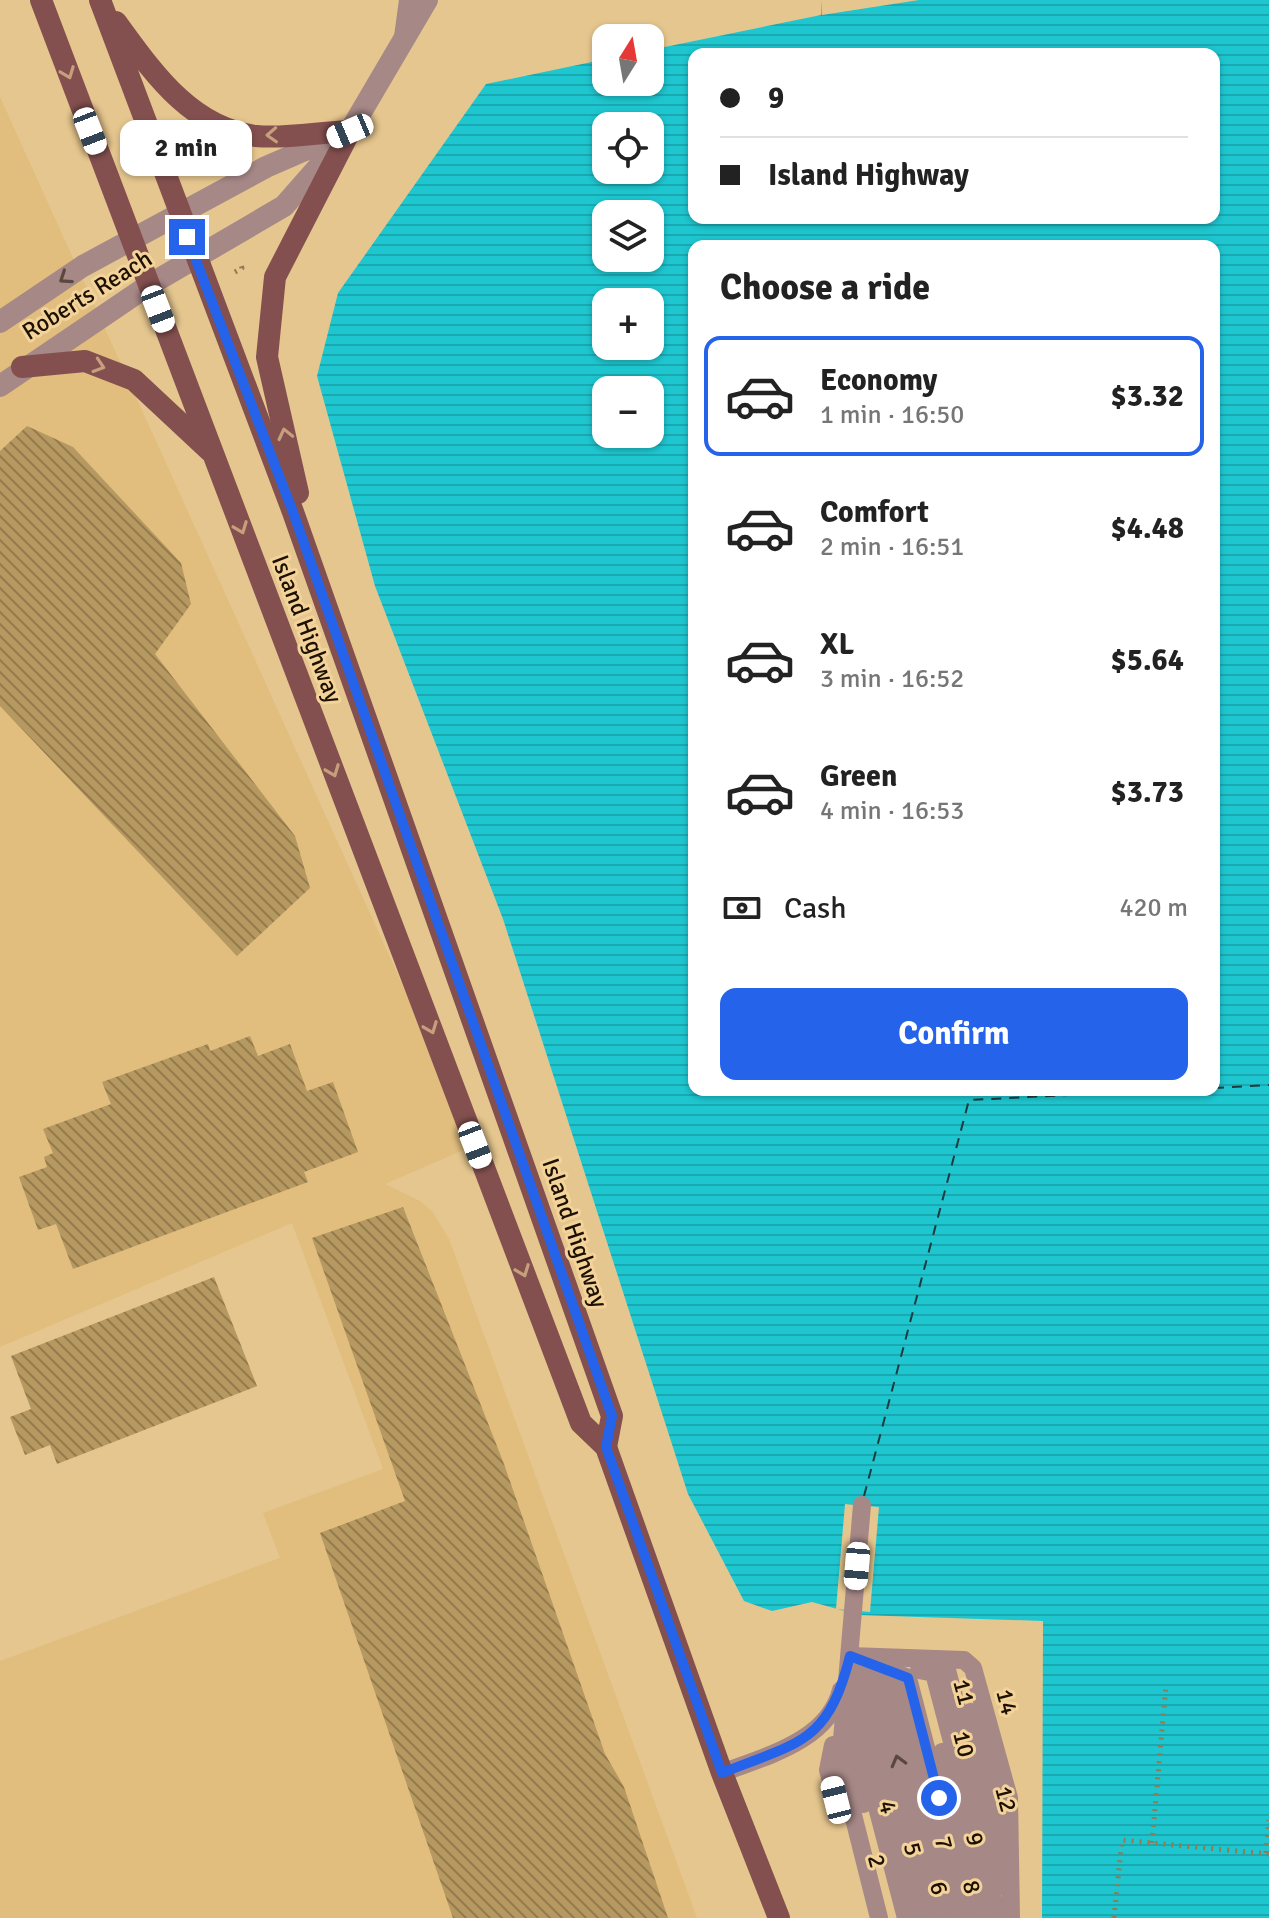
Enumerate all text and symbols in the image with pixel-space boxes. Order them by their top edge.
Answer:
north arrow [592,24,664,96]
map controls [592,24,664,448]
one-way arrow [58,65,75,79]
text: 9 [768,80,784,117]
car [70,104,110,158]
car [323,111,377,151]
button: locate [592,112,664,184]
callout: 2 min [121,121,253,177]
one-way arrow [265,126,278,143]
text: 2 min [155,132,217,164]
text: Island Highway [768,157,969,194]
button: layers [592,200,664,272]
route end [169,219,205,255]
street label: Roberts Reach [17,243,157,347]
text: Choose a ride [720,265,930,310]
one-way arrow [59,269,73,284]
car [138,282,178,336]
button: + [592,288,664,360]
one-way arrow [92,357,106,373]
icon: car [724,360,796,432]
text: Economy [820,362,937,399]
button: − [592,376,664,448]
text: $3.32 [1111,378,1184,415]
text: 1 min · 16:50 [820,399,964,431]
one-way arrow [277,428,294,442]
icon: car [724,492,796,564]
text: Comfort [820,494,929,531]
text: $4.48 [1111,510,1184,547]
one-way arrow [231,520,248,534]
text: 2 min · 16:51 [820,531,964,563]
street label: Island Highway [265,551,349,707]
icon: car [724,624,796,696]
text: XL [820,626,854,663]
text: $5.64 [1111,642,1184,679]
text: 3 min · 16:52 [820,663,964,695]
icon: car [724,756,796,828]
text: Green [820,758,897,795]
one-way arrow [324,763,340,777]
text: $3.73 [1111,774,1184,811]
text: 4 min · 16:53 [820,795,964,827]
icon: cash [720,886,764,930]
text: Cash [784,890,847,927]
text: 420 m [1119,892,1188,924]
button: Confirm [720,988,1188,1080]
one-way arrow [421,1020,438,1034]
car [455,1118,495,1172]
street label: Island Highway [535,1154,615,1312]
one-way arrow [513,1263,530,1277]
car [843,1541,871,1591]
street label: 11 [946,1676,982,1708]
street label: 14 [989,1686,1025,1718]
street label: 10 [946,1728,982,1760]
one-way arrow [891,1755,908,1769]
car [819,1774,853,1826]
route start [921,1780,957,1816]
street label: 12 [988,1783,1024,1815]
street label: 4 [872,1797,904,1817]
street label: 9 [959,1829,991,1849]
street label: 7 [928,1833,960,1853]
street label: 5 [897,1839,929,1859]
street label: 2 [861,1851,893,1871]
street label: 8 [956,1877,988,1897]
street label: 6 [923,1878,955,1898]

